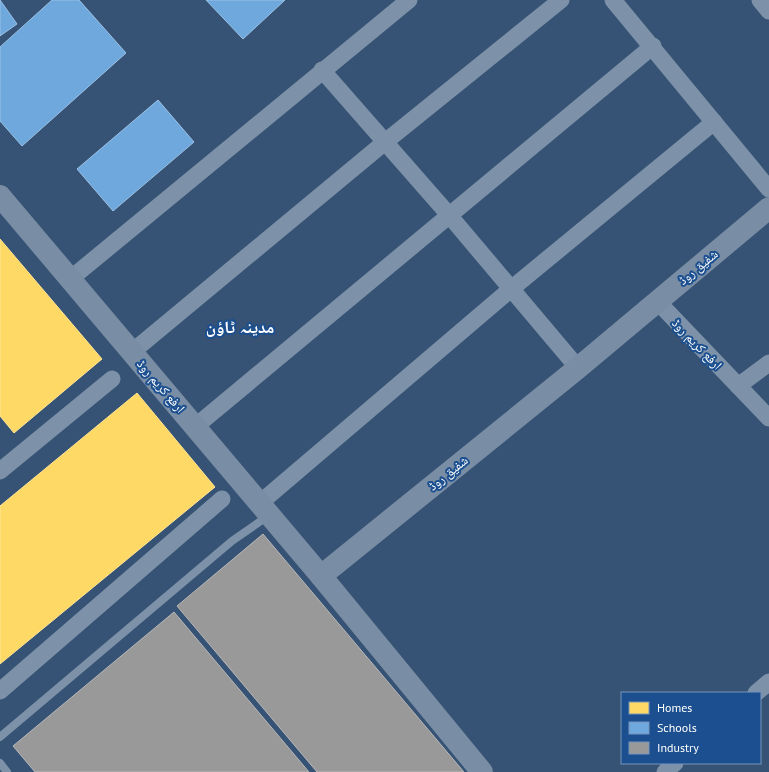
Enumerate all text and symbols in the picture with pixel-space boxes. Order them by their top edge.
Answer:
street label: شفیق روڈ [675,246,721,288]
street label: ارفع کریم روڈ [668,315,726,374]
district label: مدینہ ٹاؤن [206,316,274,338]
street label: ارفع کریم روڈ [132,356,189,417]
street label: شفیق روڈ [425,452,471,494]
legend [621,692,761,764]
text: Homes [657,700,692,715]
text: Schools [657,720,697,735]
text: Industry [657,740,699,755]

